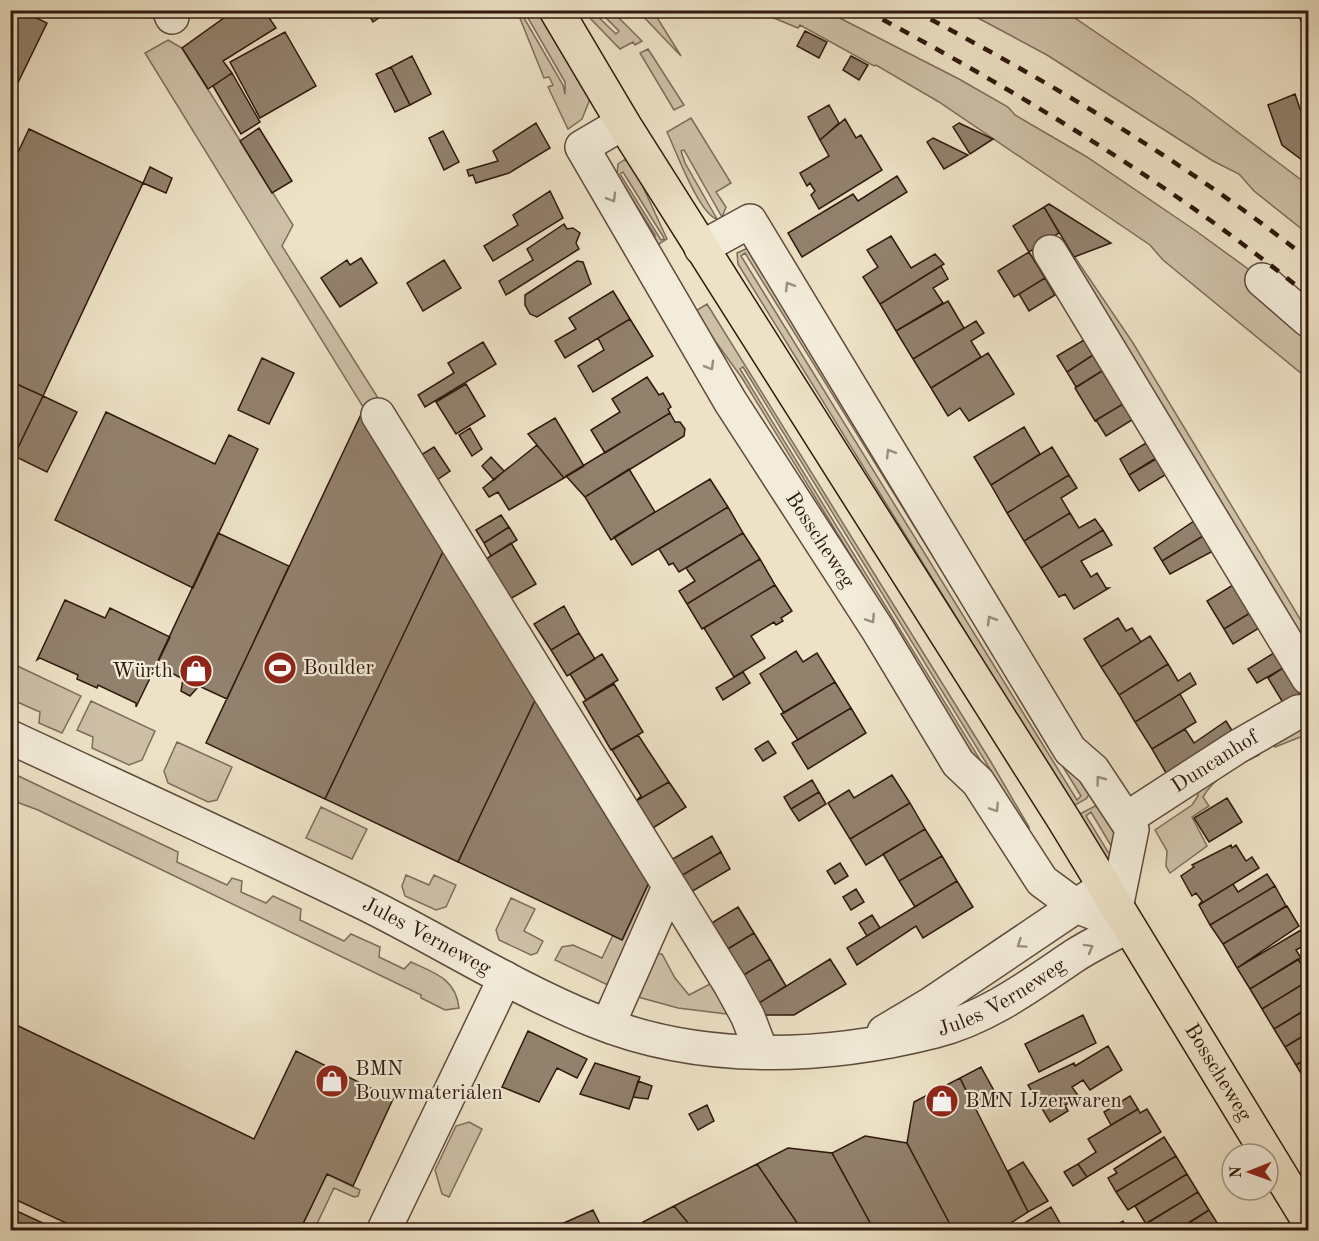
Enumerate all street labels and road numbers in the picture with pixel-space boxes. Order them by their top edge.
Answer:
street label: Bosscheweg [781,488,859,592]
street label: Duncanhof [1168,726,1263,797]
street label: Jules Verneweg [359,893,495,980]
street label: Jules Verneweg [935,954,1070,1040]
street label: Bosscheweg [1181,1020,1256,1125]

